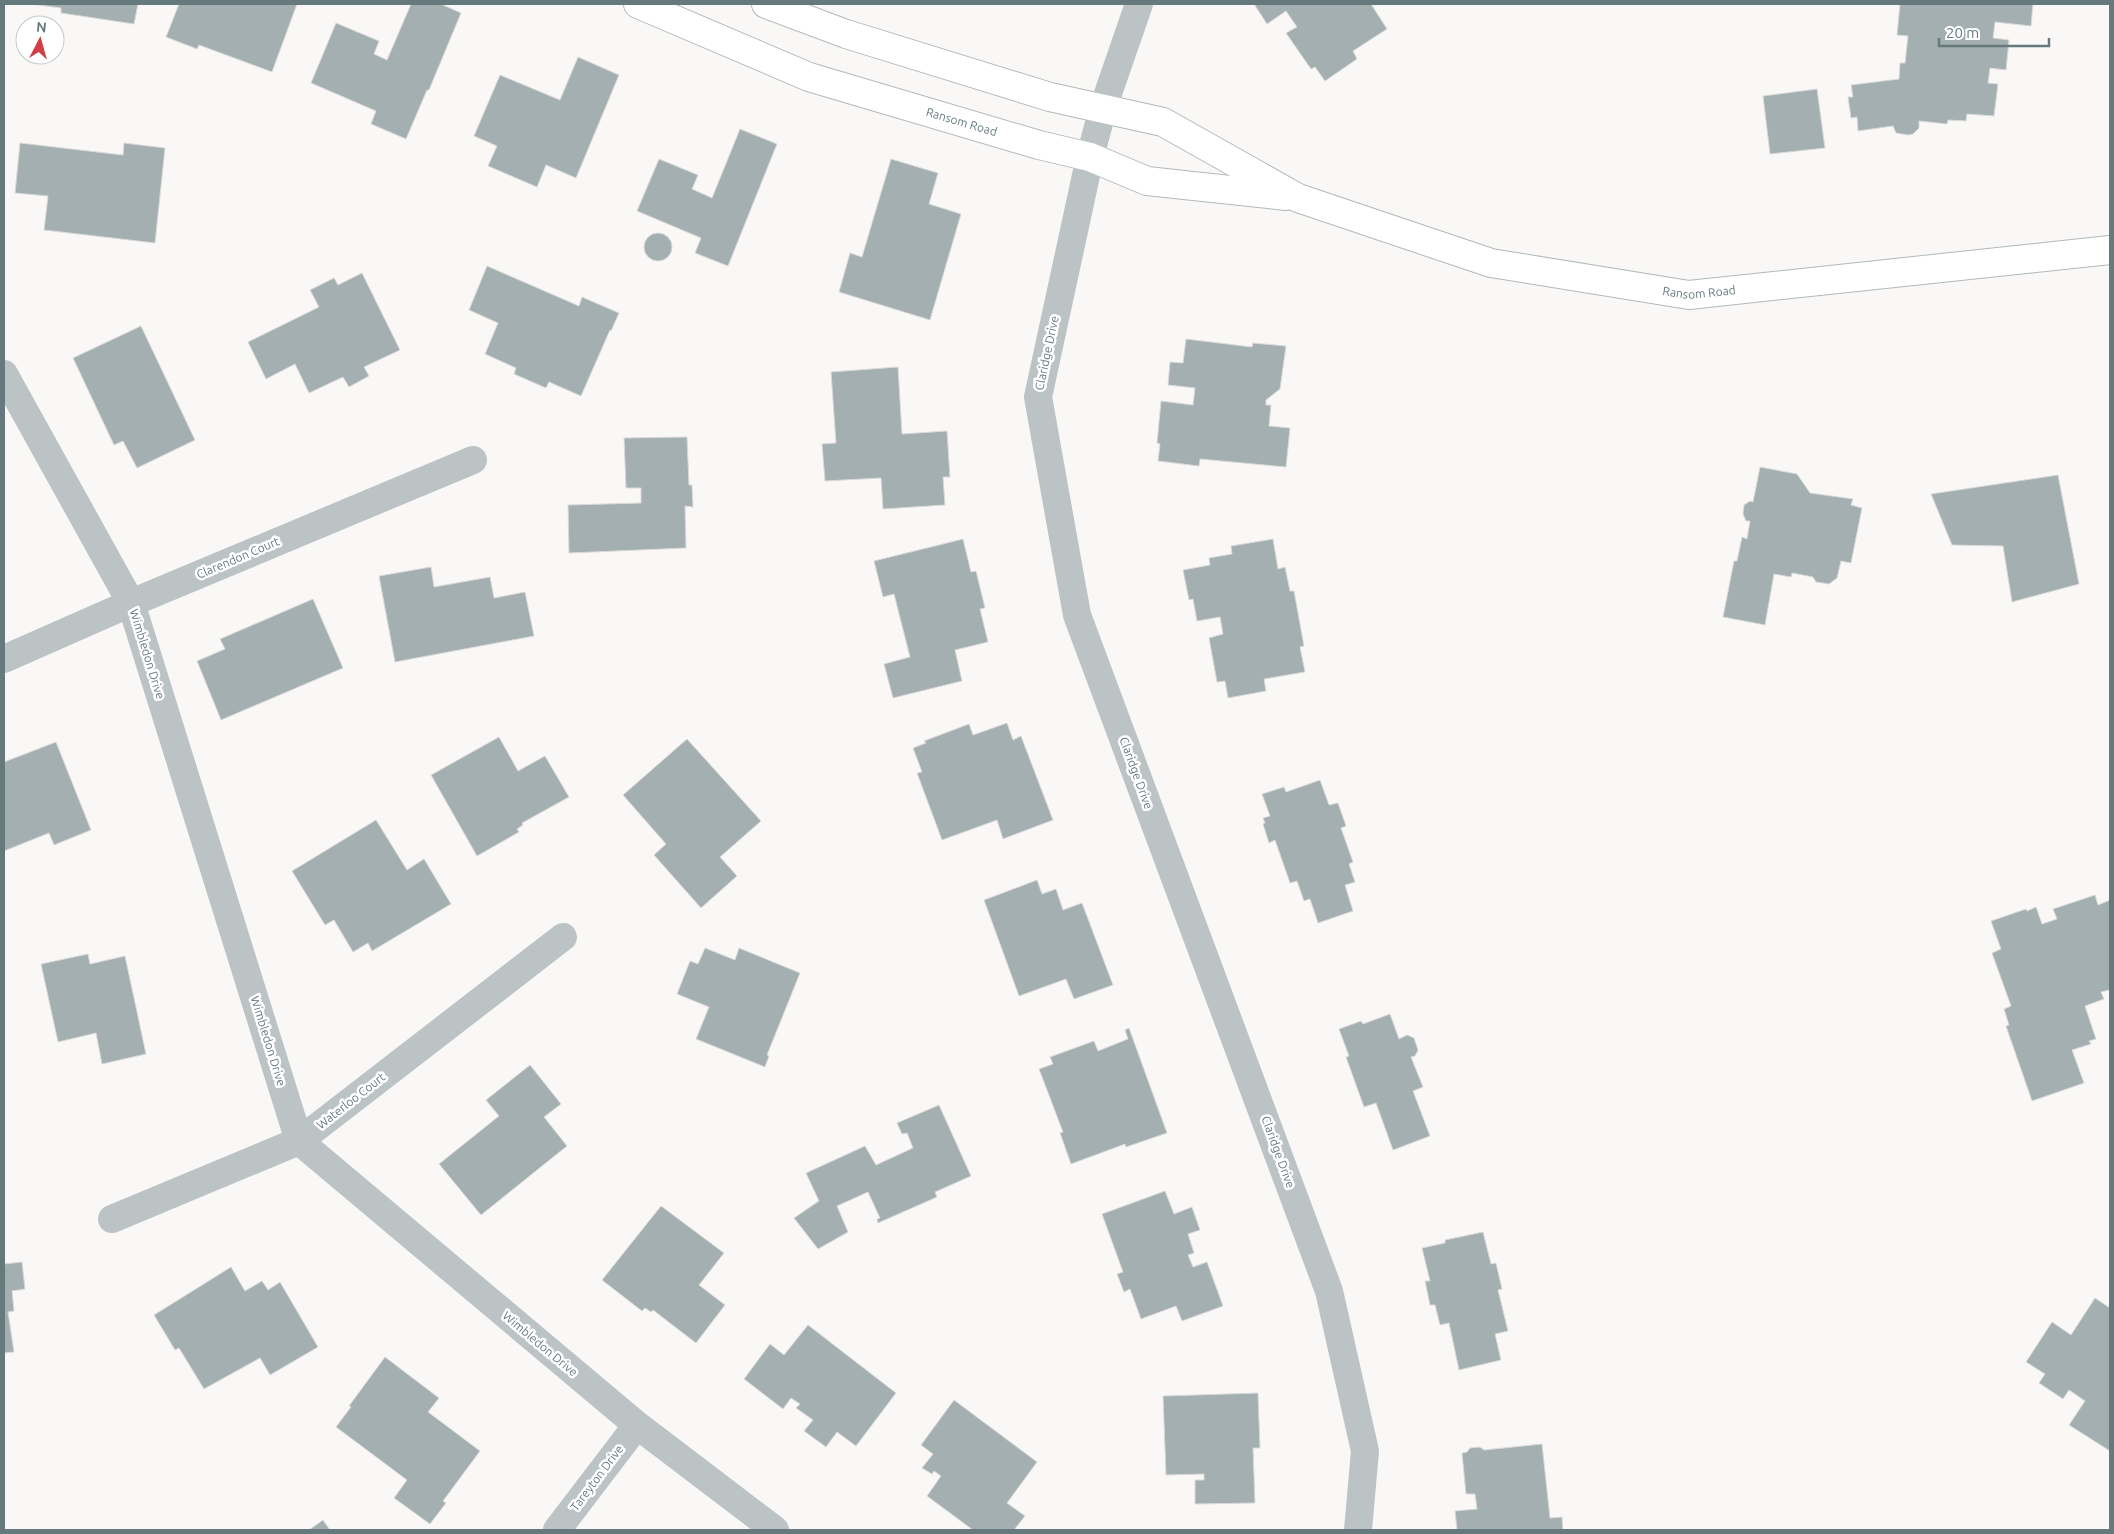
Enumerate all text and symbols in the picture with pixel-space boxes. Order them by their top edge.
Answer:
north arrow [15,15,65,65]
scale bar [1939,15,2049,47]
text: N [35,19,47,36]
text: 20 m [1946,24,1979,41]
street label: Ransom Road [925,105,999,138]
street label: Ransom Road [1662,283,1736,301]
street label: Claridge Drive [1032,314,1061,391]
street label: Clarendon Court [194,534,281,581]
street label: Wimbledon Drive [128,607,167,700]
street label: Claridge Drive [1117,735,1156,811]
street label: Wimbledon Drive [249,994,288,1087]
street label: Waterloo Court [314,1070,388,1131]
street label: Claridge Drive [1259,1114,1298,1190]
street label: Wimbledon Drive [500,1309,580,1379]
street label: Tareyton Drive [568,1442,626,1513]

